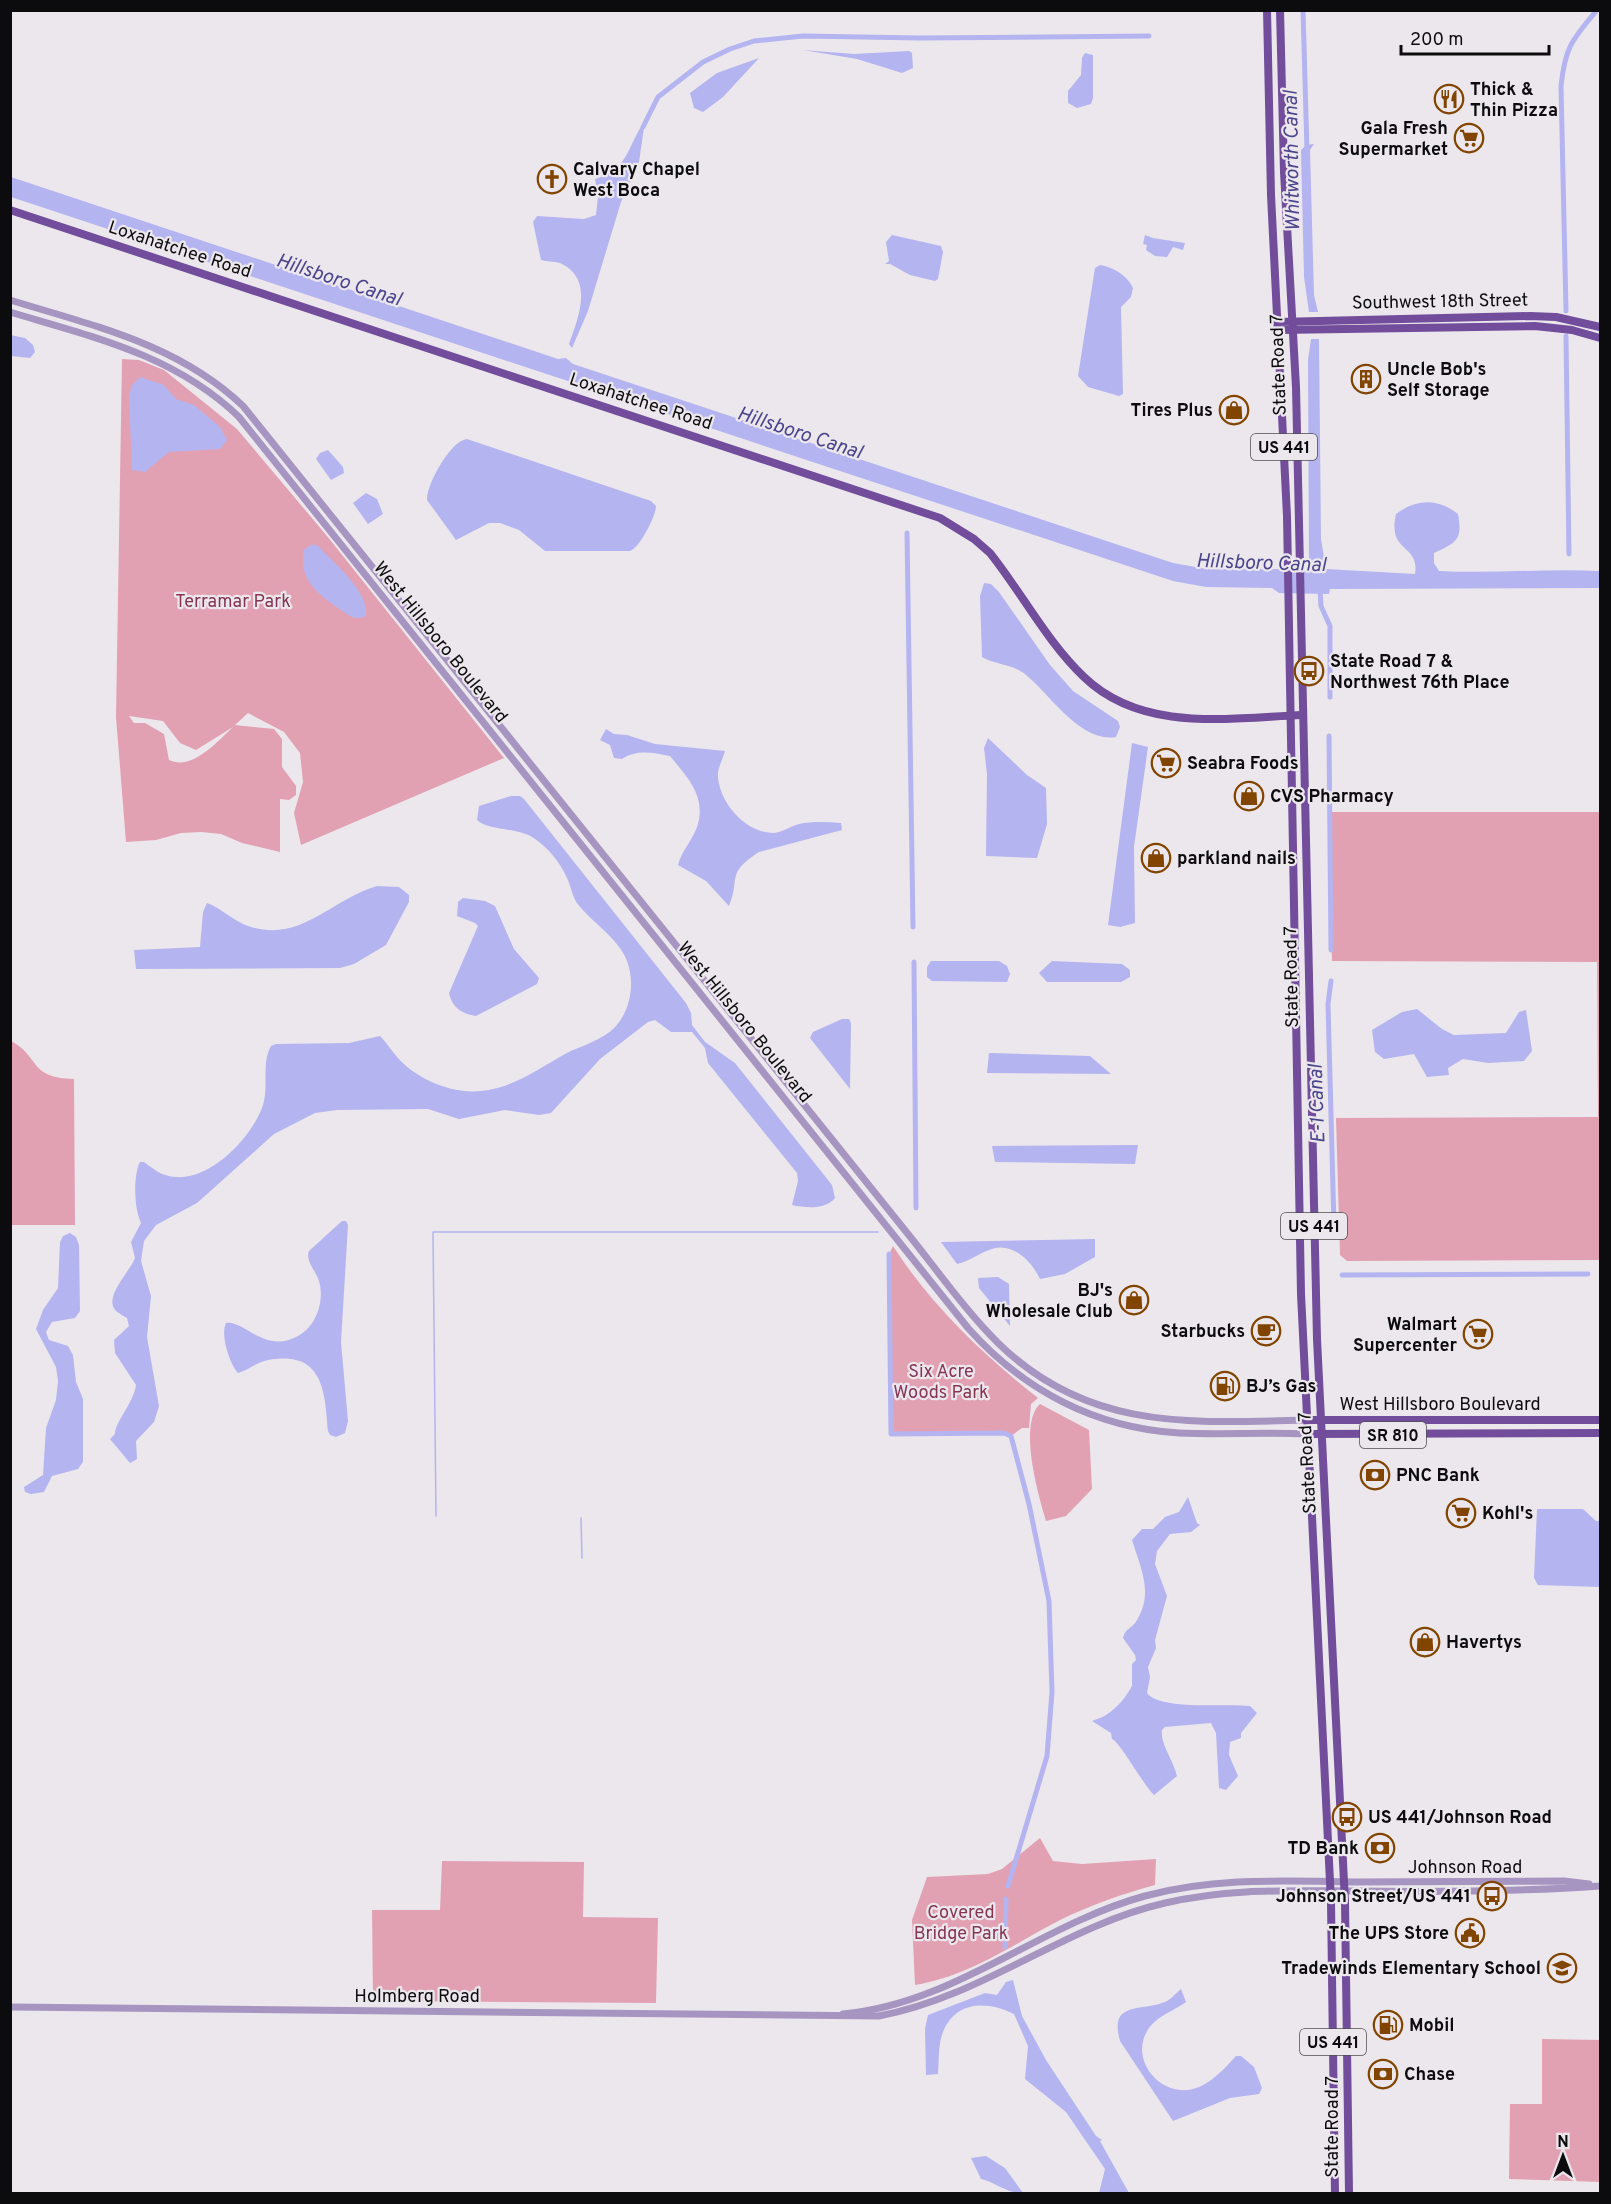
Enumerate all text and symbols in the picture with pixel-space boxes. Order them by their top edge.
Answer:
scale bar [1401,18,1550,56]
text: 200 m [1410,29,1463,52]
place label: Thick & Thin Pizza [1470,79,1558,123]
restaurant icon: Thick & Thin Pizza [1433,83,1465,115]
water label: Whitworth Canal [1279,89,1307,232]
place label: Gala Fresh Supermarket [1338,118,1448,162]
supermarket icon: Gala Fresh Supermarket [1453,122,1485,154]
place label: Calvary Chapel West Boca [573,159,700,203]
church icon: Calvary Chapel West Boca [536,163,568,195]
street label: Loxahatchee Road [105,216,254,284]
water label: Hillsboro Canal [272,248,405,314]
street label: Southwest 18th Street [1352,289,1528,316]
street label: State Road 7 [1266,314,1293,416]
place label: Uncle Bob's Self Storage [1387,359,1490,403]
building icon: Uncle Bob's Self Storage [1350,363,1382,395]
street label: Loxahatchee Road [566,368,715,436]
shop icon: Tires Plus [1218,394,1250,426]
place label: Tires Plus [1131,400,1213,423]
water label: Hillsboro Canal [733,401,866,467]
road number: US 441 [1251,434,1317,460]
water label: Hillsboro Canal [1195,549,1327,579]
street label: West Hillsboro Boulevard [368,558,512,728]
park label: Terramar Park [175,591,291,614]
place label: State Road 7 & Northwest 76th Place [1330,651,1510,695]
bus stop icon: State Road 7 & Northwest 76th Place [1293,655,1325,687]
supermarket icon: Seabra Foods [1150,747,1182,779]
place label: Seabra Foods [1187,753,1299,776]
shop icon: CVS Pharmacy [1233,780,1265,812]
place label: CVS Pharmacy [1270,786,1394,809]
shop icon: parkland nails [1140,842,1172,874]
place label: parkland nails [1177,848,1296,871]
street label: State Road 7 [1280,926,1305,1028]
street label: West Hillsboro Boulevard [672,938,816,1108]
water label: E-1 Canal [1304,1063,1332,1144]
road number: US 441 [1281,1213,1347,1239]
place label: BJ's Wholesale Club [985,1280,1113,1324]
shop icon: BJ's Wholesale Club [1118,1284,1150,1316]
place label: Walmart Supercenter [1353,1314,1457,1358]
cafe icon: Starbucks [1250,1315,1282,1347]
supermarket icon: Walmart Supercenter [1462,1318,1494,1350]
place label: Starbucks [1161,1321,1245,1344]
park label: Six Acre Woods Park [893,1361,989,1405]
fuel station icon: BJ’s Gas [1209,1370,1241,1402]
place label: BJ’s Gas [1246,1376,1316,1399]
street label: West Hillsboro Boulevard [1339,1394,1541,1417]
street label: State Road 7 [1294,1412,1323,1514]
road number: SR 810 [1360,1422,1426,1448]
bank icon: PNC Bank [1359,1459,1391,1491]
place label: PNC Bank [1396,1465,1480,1488]
supermarket icon: Kohl's [1445,1497,1477,1529]
place label: Kohl's [1482,1503,1533,1526]
shop icon: Havertys [1409,1626,1441,1658]
place label: Havertys [1446,1632,1522,1655]
bus stop icon: US 441/Johnson Road [1331,1801,1363,1833]
place label: US 441/Johnson Road [1368,1807,1552,1830]
bank icon: TD Bank [1364,1832,1396,1864]
place label: TD Bank [1288,1838,1359,1861]
street label: Johnson Road [1408,1857,1522,1880]
bus stop icon: Johnson Street/US 441 [1476,1880,1508,1912]
place label: Johnson Street/US 441 [1276,1886,1471,1909]
park label: Covered Bridge Park [914,1902,1008,1946]
public building icon: The UPS Store [1454,1917,1486,1949]
place label: The UPS Store [1328,1923,1449,1946]
school or university icon: Tradewinds Elementary School [1546,1952,1578,1984]
place label: Tradewinds Elementary School [1281,1958,1541,1981]
street label: Holmberg Road [354,1986,480,2009]
fuel station icon: Mobil [1372,2009,1404,2041]
place label: Mobil [1409,2015,1455,2038]
road number: US 441 [1300,2029,1366,2055]
bank icon: Chase [1367,2058,1399,2090]
place label: Chase [1404,2064,1455,2087]
street label: State Road 7 [1322,2076,1345,2178]
north arrow [1533,2126,1593,2186]
text: N [1557,2133,1569,2153]

